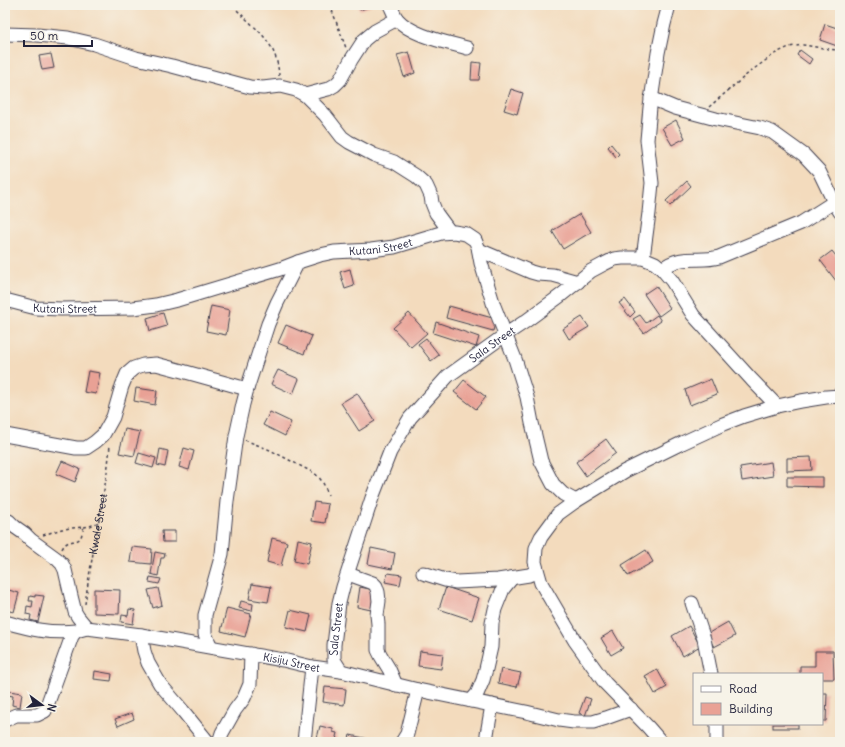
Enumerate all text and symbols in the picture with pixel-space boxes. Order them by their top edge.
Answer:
scale bar [24,22,92,48]
text: 50 m [30,28,59,43]
street label: Kutani Street [348,235,414,258]
street label: Kutani Street [33,301,97,316]
street label: Sala Street [466,323,518,366]
street label: Kwale Street [86,492,110,556]
street label: Sala Street [327,602,346,656]
street label: Kisiju Street [262,650,321,675]
legend [693,673,823,725]
text: Road [729,681,757,696]
north arrow [22,685,62,725]
text: Building [729,701,773,716]
text: N [44,702,59,713]

